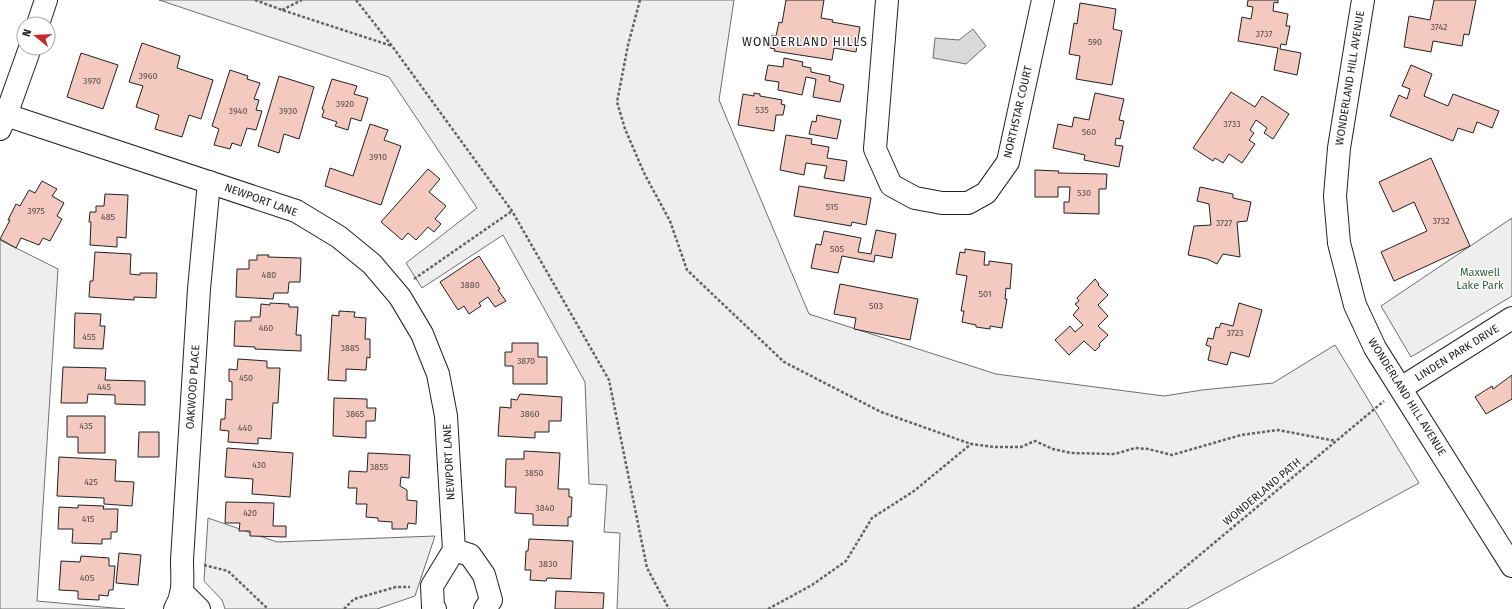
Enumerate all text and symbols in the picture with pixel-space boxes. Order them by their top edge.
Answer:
street label: WONDERLAND HILL AVENUE [1333,9,1367,146]
north arrow [16,16,56,56]
house number: 3742 [1430,22,1448,32]
text: N [20,28,34,39]
house number: 3737 [1256,29,1272,39]
district label: WONDERLAND HILLS [742,35,868,49]
house number: 590 [1088,37,1102,47]
street label: NORTHSTAR COURT [1001,64,1035,159]
house number: 3960 [139,71,157,81]
house number: 3970 [83,76,101,86]
house number: 3920 [336,99,354,109]
house number: 535 [755,105,769,115]
house number: 3940 [229,106,247,116]
house number: 3930 [279,106,297,116]
house number: 3733 [1223,119,1241,129]
house number: 560 [1082,127,1096,137]
house number: 3910 [369,152,387,162]
street label: NEWPORT LANE [223,181,299,219]
house number: 530 [1077,188,1091,198]
house number: 515 [826,202,839,212]
house number: 3975 [27,206,45,216]
house number: 485 [101,212,116,222]
house number: 3732 [1432,216,1450,226]
house number: 3727 [1216,218,1232,228]
house number: 505 [830,244,845,254]
park label: Maxwell Lake Park [1456,266,1504,292]
house number: 480 [262,270,276,280]
house number: 3880 [460,280,480,290]
house number: 501 [978,289,992,299]
house number: 503 [869,301,883,311]
street label: LINDEN PARK DRIVE [1413,322,1502,384]
house number: 460 [259,323,273,333]
house number: 3723 [1226,328,1244,338]
house number: 455 [82,332,96,342]
street label: WONDERLAND HILL AVENUE [1365,336,1449,458]
house number: 3885 [341,343,360,353]
street label: OAKWOOD PLACE [184,344,202,430]
house number: 3870 [517,356,535,366]
house number: 450 [239,373,253,383]
house number: 445 [97,382,111,392]
house number: 3865 [346,409,365,419]
house number: 3860 [520,409,540,419]
house number: 435 [79,421,93,431]
house number: 440 [238,423,252,433]
street label: NEWPORT LANE [440,423,457,501]
street label: WONDERLAND PATH [1220,456,1304,528]
house number: 430 [252,460,266,470]
house number: 3855 [370,462,389,472]
house number: 3850 [525,468,543,478]
house number: 425 [84,477,98,487]
house number: 3840 [535,503,555,513]
house number: 420 [243,508,257,518]
house number: 415 [82,514,95,524]
house number: 3830 [539,559,557,569]
house number: 405 [80,573,95,583]

